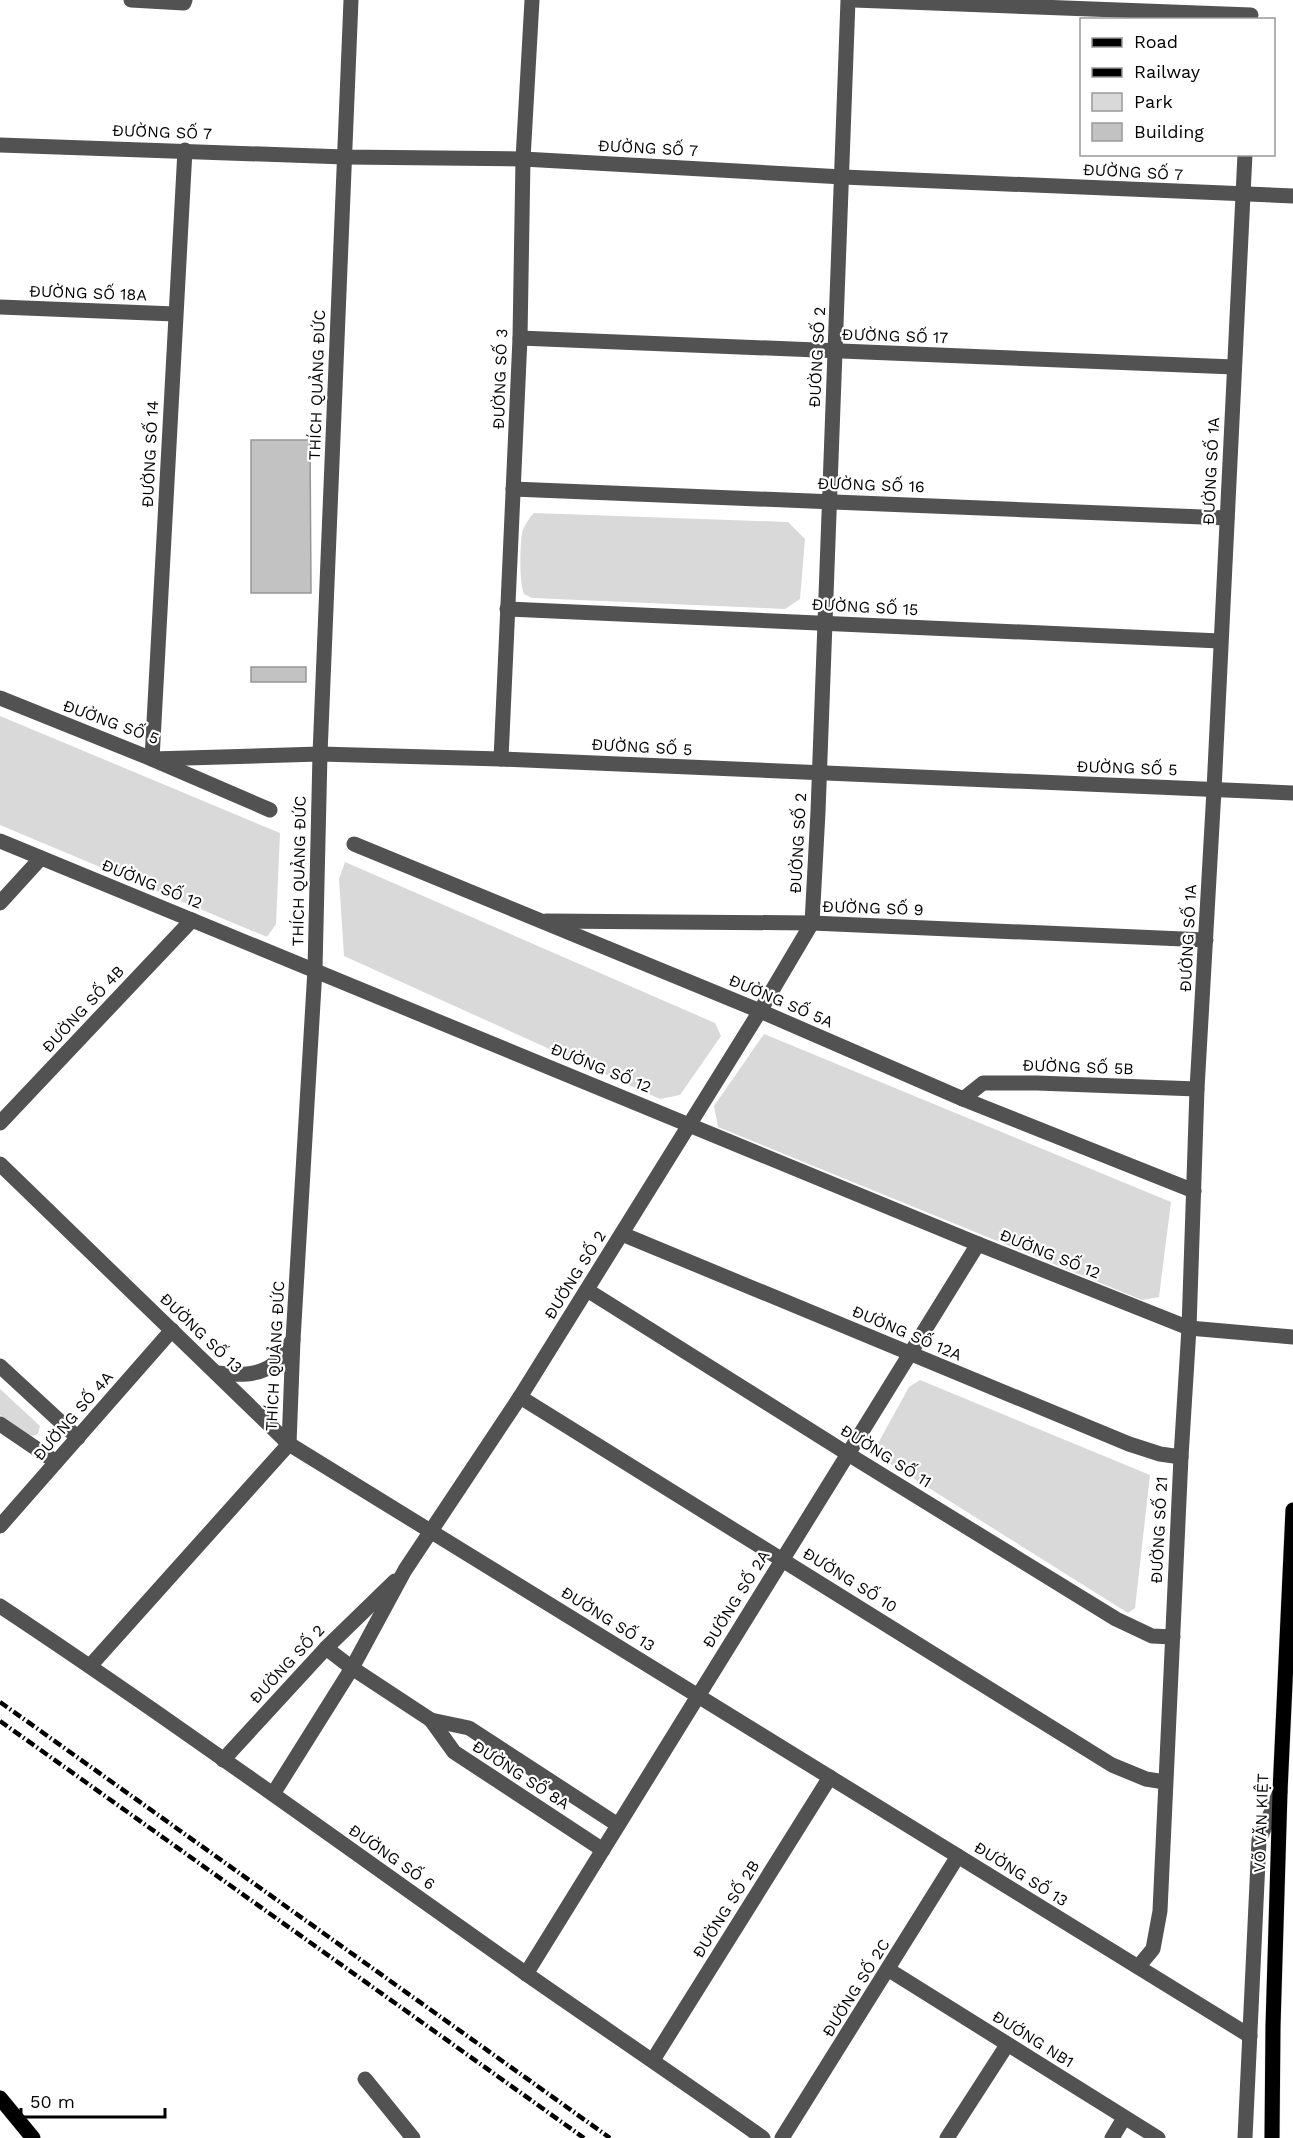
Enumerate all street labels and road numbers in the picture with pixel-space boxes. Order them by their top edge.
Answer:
street label: ĐƯỜNG SỐ 7 [112,120,212,143]
street label: ĐƯỜNG SỐ 7 [598,135,698,160]
street label: ĐƯỜNG SỐ 7 [1083,159,1183,184]
street label: ĐƯỜNG SỐ 18A [29,280,148,305]
street label: ĐƯỜNG SỐ 2 [804,306,829,408]
street label: THÍCH QUẢNG ĐỨC [305,309,329,461]
street label: ĐƯỜNG SỐ 17 [841,324,949,347]
street label: ĐƯỜNG SỐ 3 [488,328,511,430]
street label: ĐƯỜNG SỐ 14 [137,400,162,508]
street label: ĐƯỜNG SỐ 1A [1198,416,1223,525]
street label: ĐƯỜNG SỐ 16 [817,473,925,496]
street label: ĐƯỜNG SỐ 15 [811,594,919,619]
street label: ĐƯỜNG SỐ 5 [60,695,162,748]
street label: ĐƯỜNG SỐ 5 [591,734,693,759]
street label: ĐƯỜNG SỐ 5 [1076,756,1178,779]
street label: ĐƯỜNG SỐ 2 [785,792,810,894]
street label: THÍCH QUẢNG ĐỨC [288,795,310,947]
street label: ĐƯỜNG SỐ 12 [99,854,205,913]
street label: ĐƯỜNG SỐ 1A [1175,883,1200,992]
street label: ĐƯỜNG SỐ 9 [822,896,924,919]
street label: ĐƯỜNG SỐ 4B [37,961,128,1056]
street label: ĐƯỜNG SỐ 5A [726,970,837,1032]
street label: ĐƯỜNG SỐ 12 [548,1038,654,1097]
street label: ĐƯỜNG SỐ 5B [1022,1055,1134,1078]
street label: ĐƯỜNG SỐ 12 [997,1224,1103,1283]
street label: ĐƯỜNG SỐ 2 [539,1227,610,1323]
street label: THÍCH QUẢNG ĐỨC [262,1280,288,1432]
street label: ĐƯỜNG SỐ 13 [156,1288,247,1377]
street label: ĐƯỜNG SỐ 12A [849,1300,966,1365]
street label: ĐƯỜNG SỐ 4A [28,1367,117,1464]
street label: ĐƯỜNG SỐ 11 [837,1420,936,1492]
street label: ĐƯỜNG SỐ 21 [1146,1476,1171,1584]
street label: ĐƯỜNG SỐ 10 [799,1543,901,1617]
street label: ĐƯỜNG SỐ 2A [698,1546,774,1651]
street label: ĐƯỜNG SỐ 13 [558,1582,659,1655]
street label: ĐƯỜNG SỐ 2 [245,1620,328,1707]
street label: ĐƯỜNG SỐ 8A [469,1736,574,1814]
street label: VÕ VĂN KIỆT [1250,1773,1272,1873]
street label: ĐƯỜNG SỐ 6 [345,1819,440,1894]
street label: ĐƯỜNG SỐ 13 [971,1837,1072,1910]
street label: ĐƯỜNG SỐ 2B [688,1856,764,1961]
street label: ĐƯỜNG SỐ 2C [817,1935,894,2040]
street label: ĐƯỚNG NB1 [989,2006,1077,2072]

